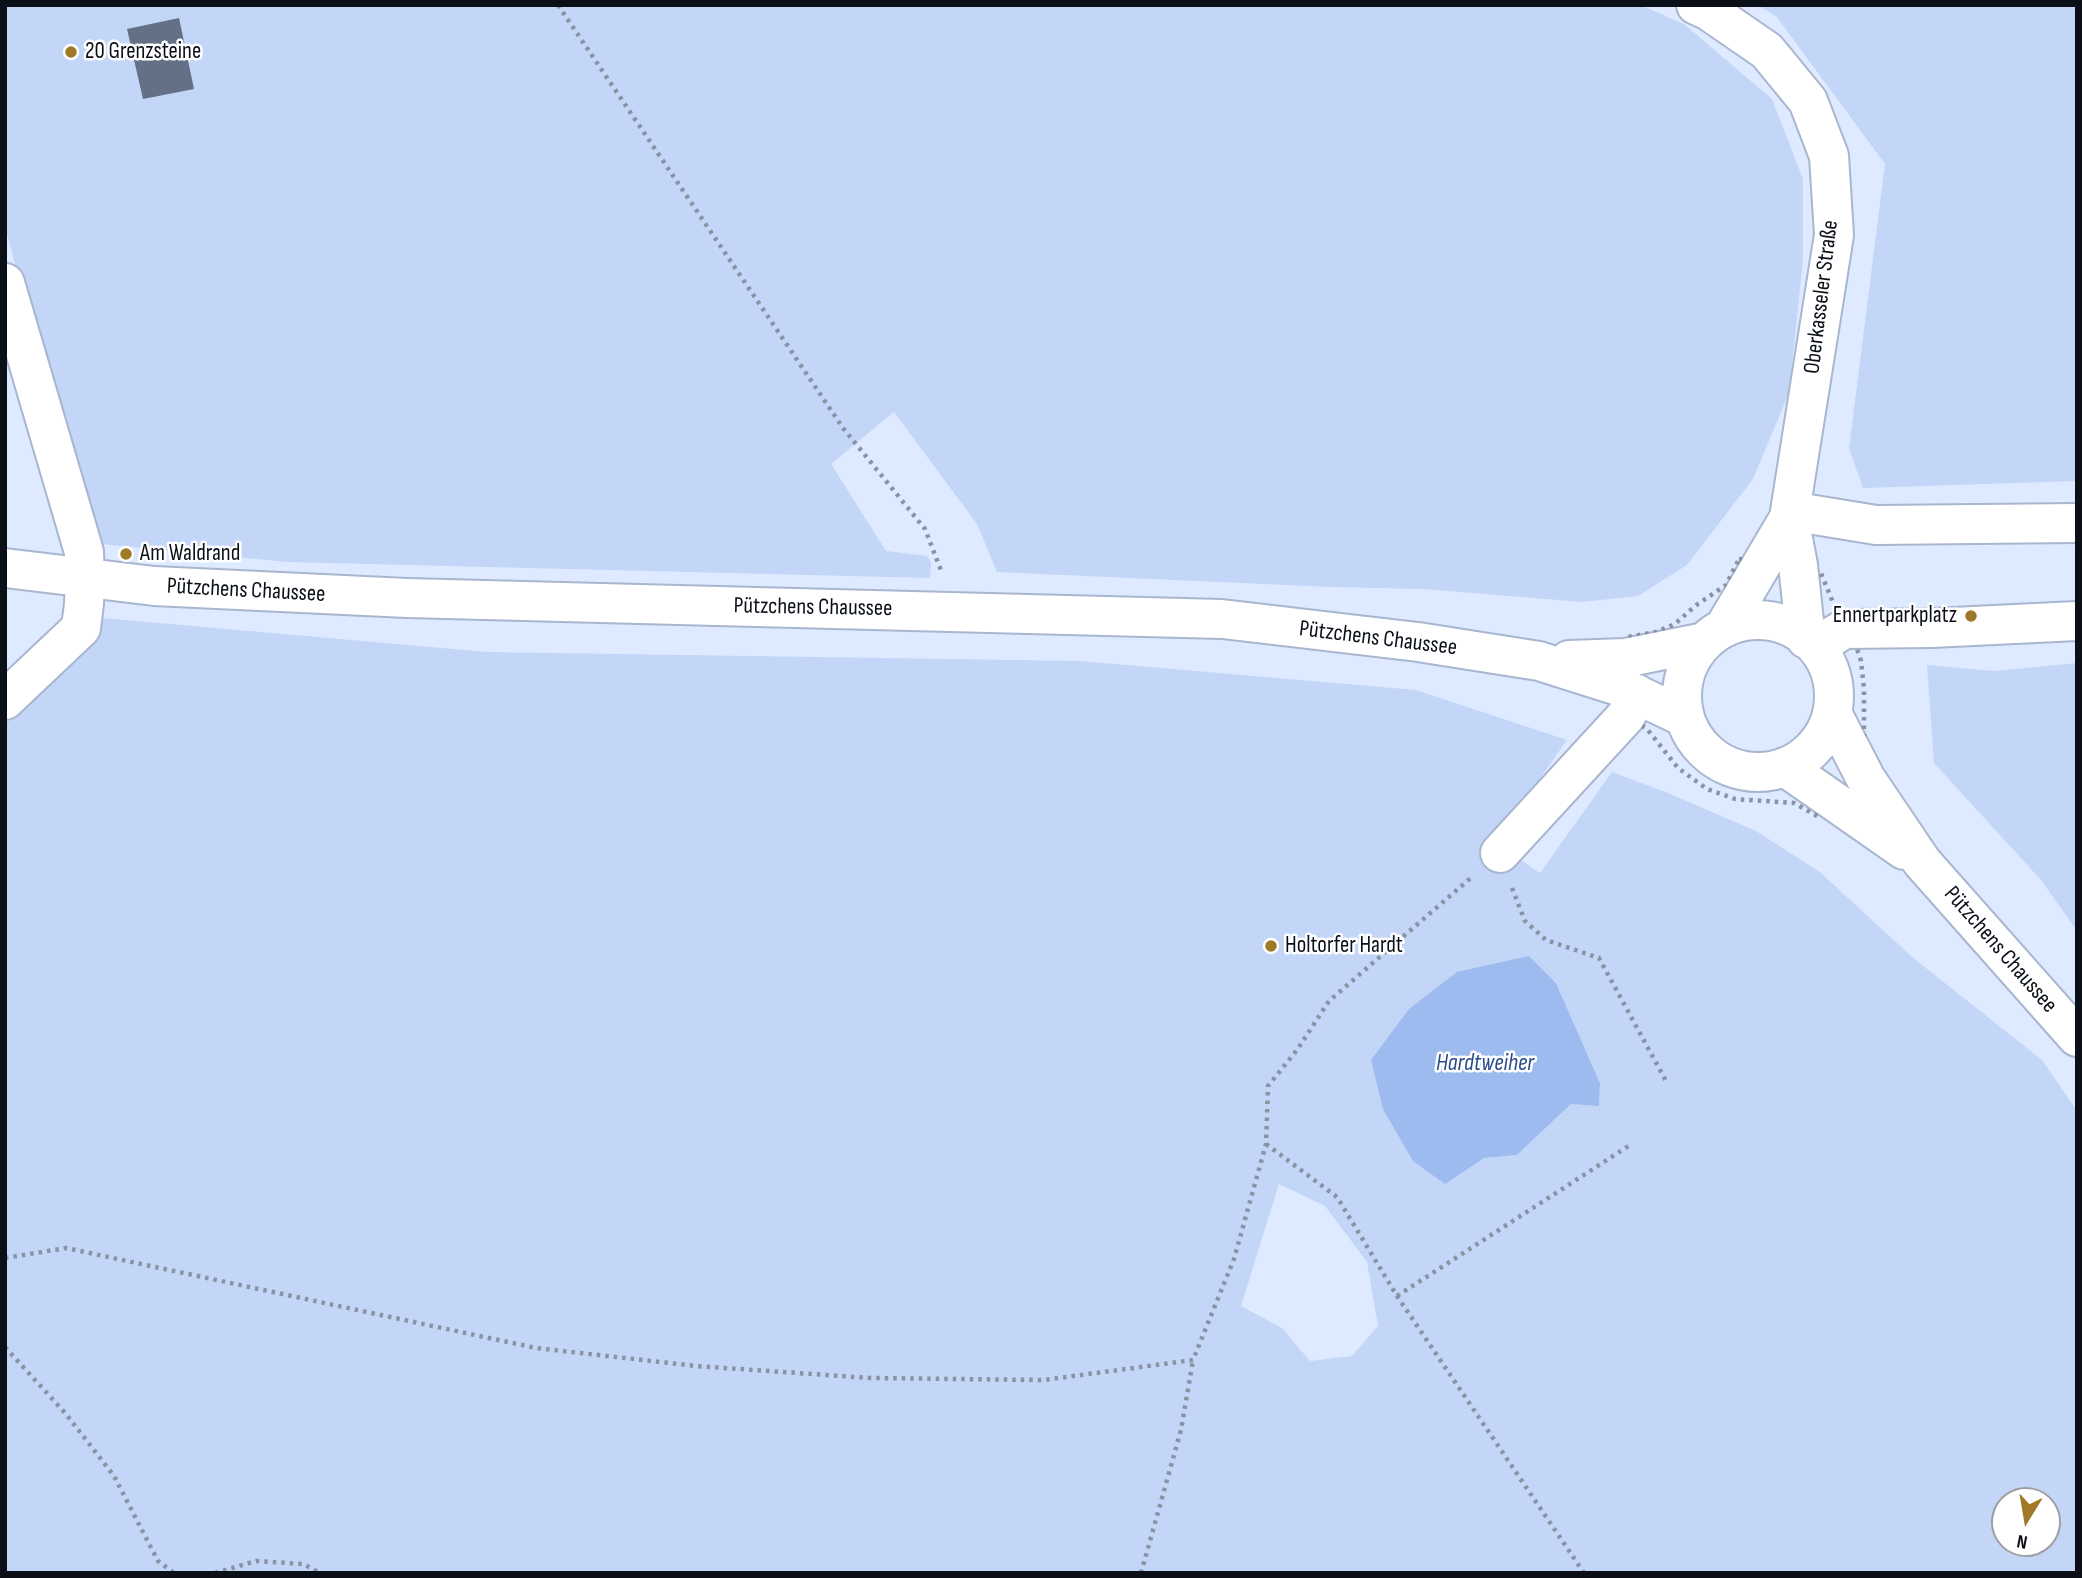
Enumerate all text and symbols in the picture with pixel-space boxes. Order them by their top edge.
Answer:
place label: 20 Grenzsteine [85,38,201,66]
marker: 20 Grenzsteine [63,44,79,60]
street label: Oberkasseler Straße [1799,219,1845,375]
place label: Am Waldrand [140,540,240,568]
marker: Am Waldrand [118,546,134,562]
street label: Pützchens Chaussee [166,573,326,609]
street label: Pützchens Chaussee [733,593,893,623]
place label: Ennertparkplatz [1833,602,1957,630]
marker: Ennertparkplatz [1963,608,1979,624]
street label: Pützchens Chaussee [1298,616,1458,662]
street label: Pützchens Chaussee [1938,881,2062,1019]
place label: Holtorfer Hardt [1285,932,1403,960]
marker: Holtorfer Hardt [1263,938,1279,954]
water label: Hardtweiher [1436,1050,1534,1078]
north arrow [1991,1487,2061,1557]
text: N [2015,1529,2029,1553]

